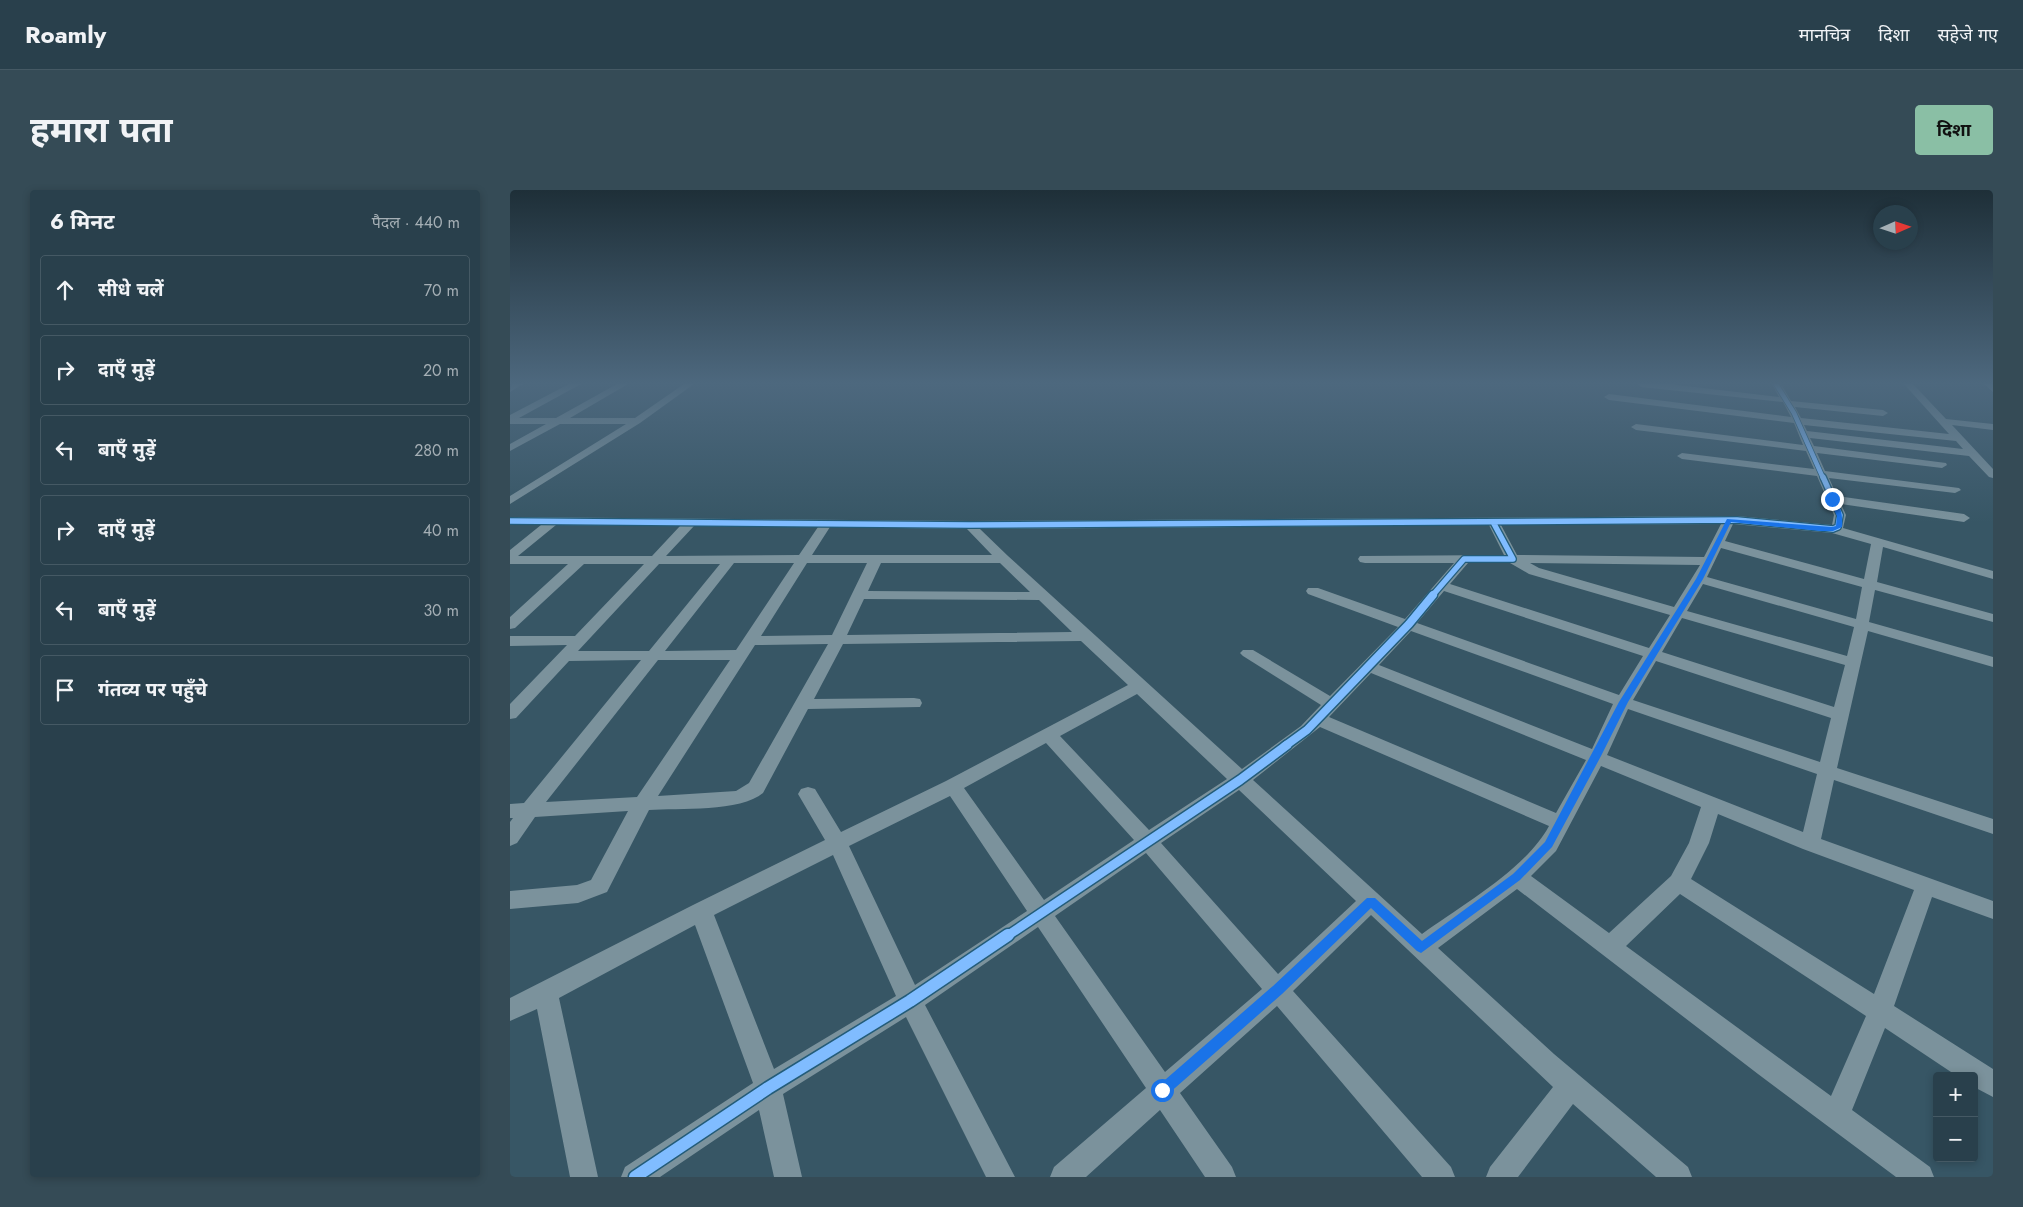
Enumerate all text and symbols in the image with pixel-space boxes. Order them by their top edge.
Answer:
text: Roamly [25,17,106,52]
text: मानचित्र [1799,22,1850,48]
text: दिशा [1878,22,1909,48]
text: सहेजे गए [1937,22,1998,48]
text: हमारा पता [30,105,173,155]
button: दिशा [1915,105,1993,155]
north arrow [1873,205,1918,250]
text: 6 मिनट [50,207,114,237]
text: पैदल · 440 m [372,211,460,234]
icon: ahead [51,276,79,304]
text: सीधे चलें [98,276,164,303]
text: 70 m [424,279,459,302]
icon: right [51,356,79,384]
text: दाएँ मुड़ें [98,356,155,383]
text: 20 m [423,359,459,382]
icon: left [51,436,79,464]
text: बाएँ मुड़ें [98,436,156,463]
text: 280 m [414,439,459,462]
route end [1821,488,1844,511]
icon: right [51,516,79,544]
text: दाएँ मुड़ें [98,516,155,543]
text: 40 m [423,519,459,542]
icon: left [51,596,79,624]
text: बाएँ मुड़ें [98,596,156,623]
text: 30 m [423,599,459,622]
icon: arrive [51,676,79,704]
text: गंतव्य पर पहुँचे [98,676,207,703]
map controls [1933,1072,1978,1162]
button: + [1933,1072,1978,1117]
route start [1151,1079,1174,1102]
button: − [1933,1117,1978,1162]

